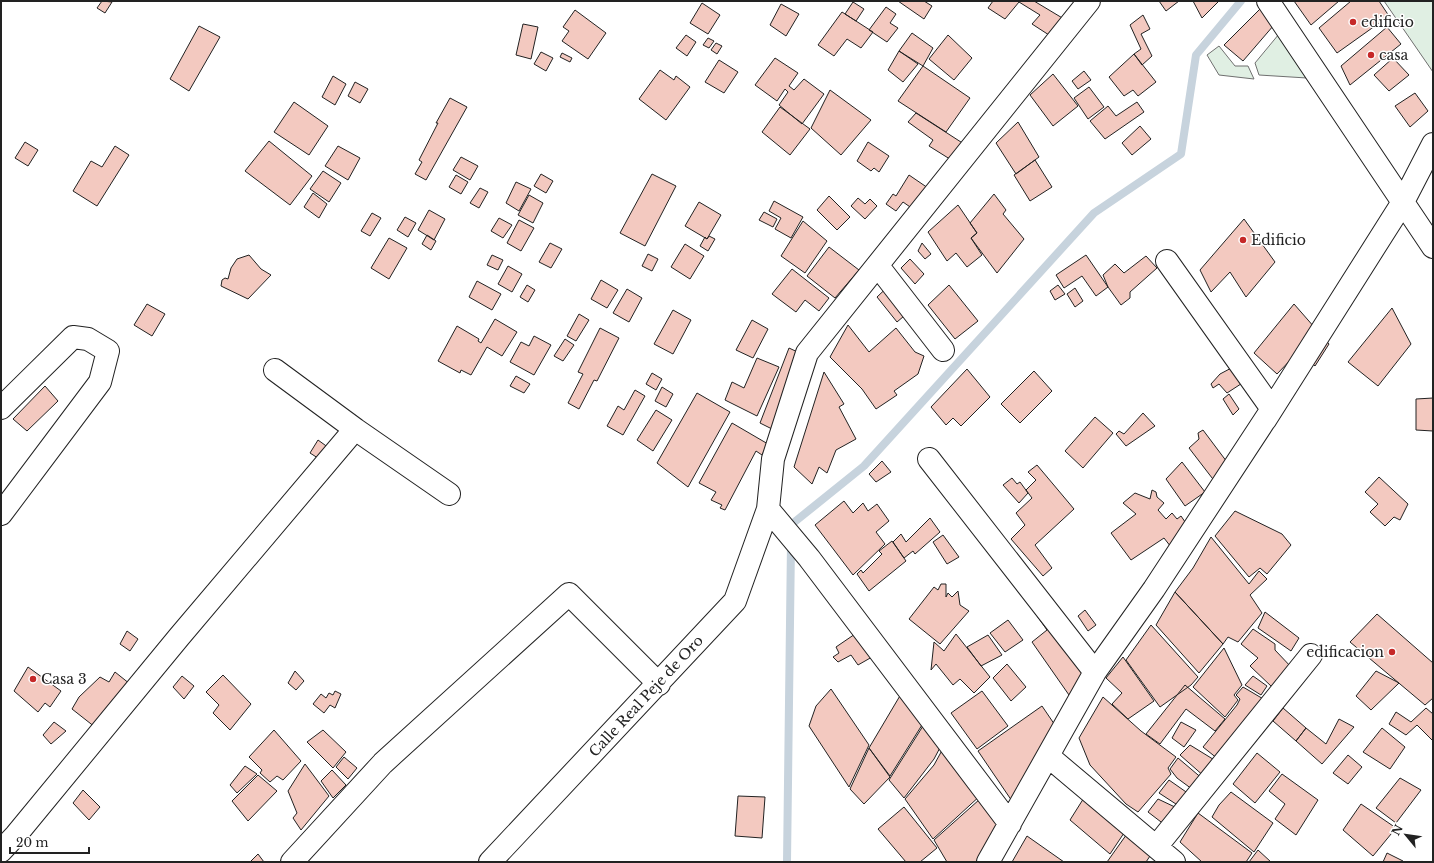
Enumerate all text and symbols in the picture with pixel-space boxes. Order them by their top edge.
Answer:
place label: edificio [1361,13,1414,31]
marker: edificio [1348,17,1358,27]
place label: casa [1379,46,1409,64]
marker: casa [1366,50,1376,60]
place label: Edificio [1251,231,1306,249]
marker: Edificio [1238,235,1248,245]
street label: Calle Real Peje de Oro [585,632,707,760]
place label: edificacion [1306,643,1384,661]
marker: edificacion [1387,647,1397,657]
place label: Casa 3 [41,670,87,688]
marker: Casa 3 [28,674,38,684]
north arrow [1386,815,1426,855]
text: N [1389,822,1406,838]
scale bar [10,829,89,855]
text: 20 m [16,835,48,850]

